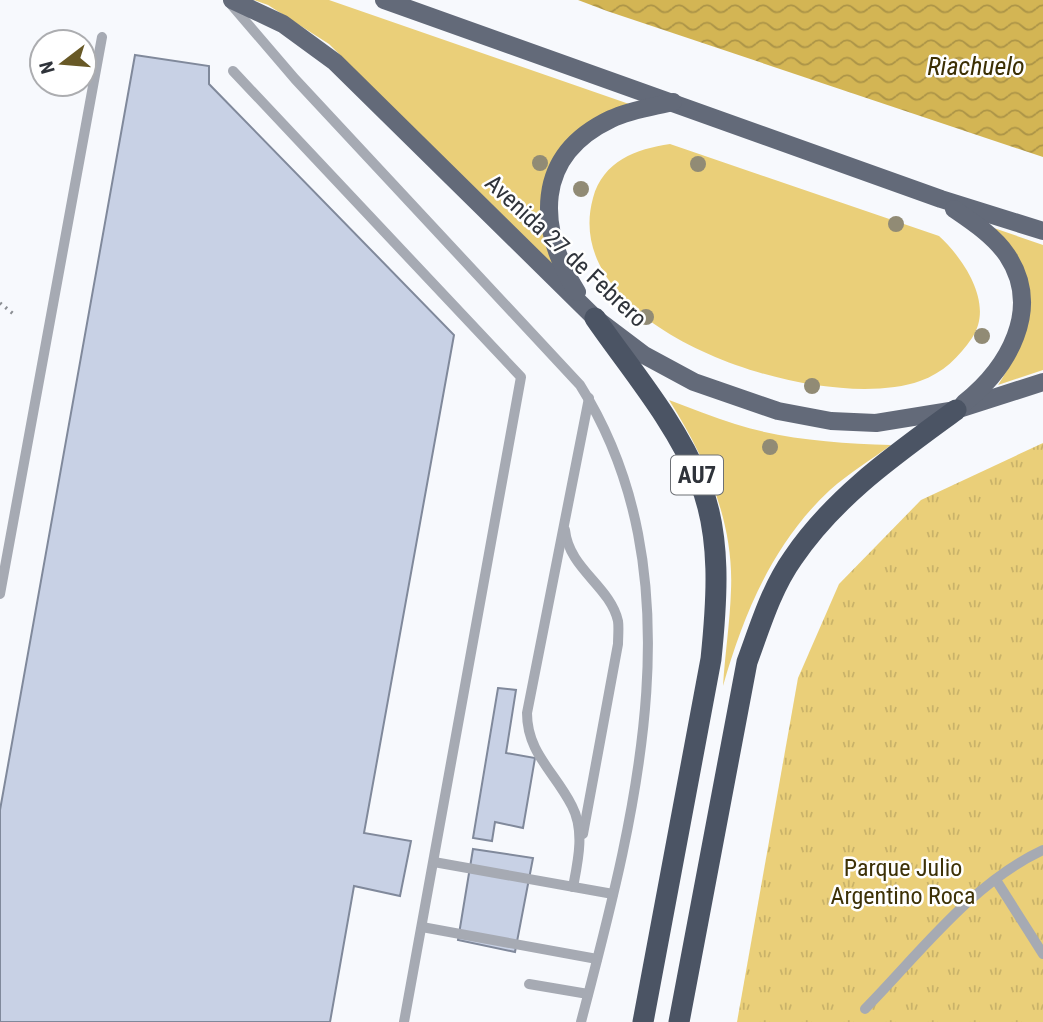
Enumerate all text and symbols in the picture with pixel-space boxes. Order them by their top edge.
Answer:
north arrow [28,28,98,98]
water label: Riachuelo [927,51,1025,81]
text: N [34,59,60,76]
street label: Avenida 27 de Febrero [480,169,652,333]
road number: AU7 [671,456,723,495]
park label: Parque Julio Argentino Roca [831,854,975,910]

